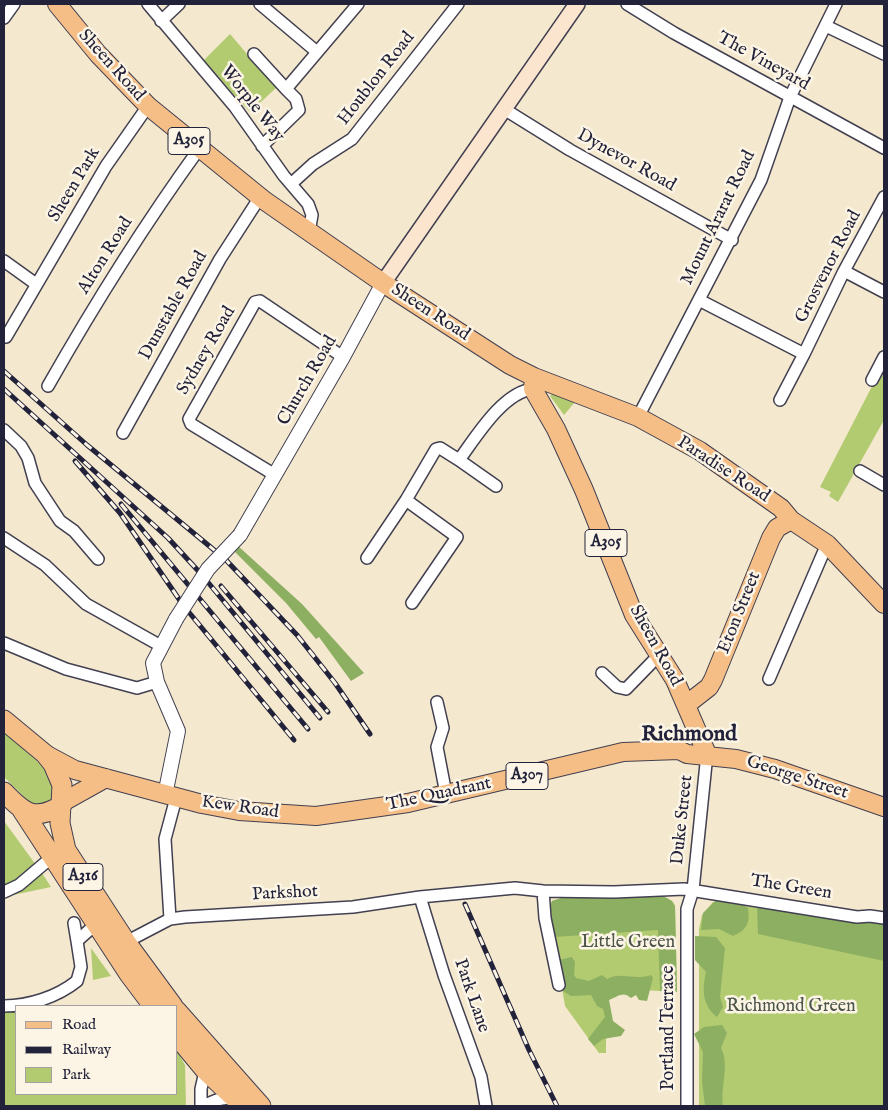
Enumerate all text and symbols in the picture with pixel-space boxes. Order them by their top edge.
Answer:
street label: Sheen Road [73,26,149,106]
street label: Houblon Road [334,28,420,130]
street label: The Vineyard [713,28,813,96]
street label: Worple Way [215,61,289,147]
street label: Dynevor Road [573,125,679,197]
road number: A305 [168,128,210,154]
street label: Sheen Park [44,144,106,226]
street label: Mount Ararat Road [677,147,761,289]
street label: Grosvenor Road [791,207,867,327]
street label: Alton Road [74,213,138,299]
street label: Dunstable Road [135,248,213,364]
street label: Sheen Road [387,280,473,346]
street label: Sydney Road [173,303,241,399]
street label: Church Road [274,332,342,430]
street label: Paradise Road [673,432,773,508]
road number: A305 [585,530,627,556]
street label: Eton Street [714,569,766,657]
street label: Sheen Road [624,602,686,690]
district label: Richmond [641,722,737,748]
street label: George Street [743,751,851,805]
road number: A307 [506,762,548,789]
street label: The Quadrant [385,773,493,817]
street label: Duke Street [668,774,698,866]
street label: Kew Road [200,792,280,824]
road number: A316 [63,864,103,890]
street label: The Green [749,871,833,905]
street label: Parkshot [251,881,319,907]
park label: Little Green [581,932,675,954]
street label: Park Lane [448,956,494,1036]
street label: Portland Terrace [658,965,680,1091]
park label: Richmond Green [726,996,856,1018]
legend [15,1005,178,1095]
text: Road [62,1015,96,1034]
text: Railway [62,1040,111,1059]
text: Park [62,1065,91,1084]

